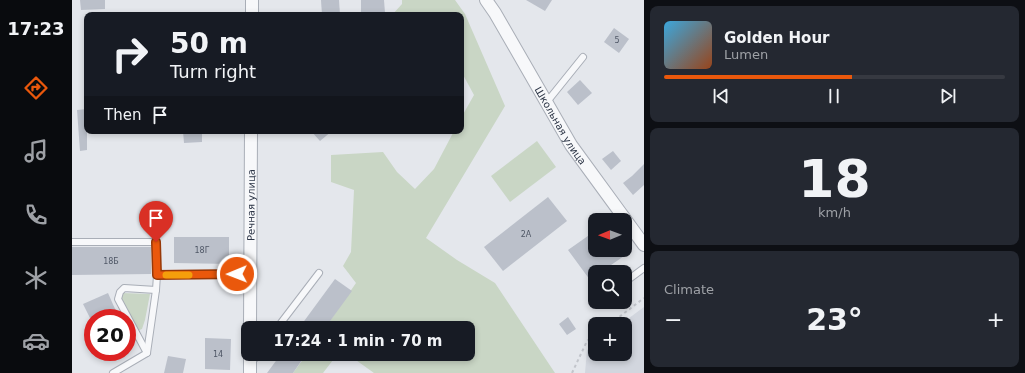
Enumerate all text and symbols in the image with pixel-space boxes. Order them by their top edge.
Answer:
text: 17:23 [7,18,65,39]
text: 50 m [170,27,248,60]
icon: right [104,28,156,80]
text: Golden Hour [724,29,830,47]
house number: 5 [614,36,620,45]
text: Lumen [724,47,768,62]
text: Turn right [170,61,256,82]
icon: directions [22,74,50,102]
street label: Школьная улица [533,85,589,166]
icon: previous [710,85,732,107]
icon: pause [823,85,845,107]
icon: next [937,85,959,107]
icon: arrive [149,104,171,126]
text: Then [104,106,141,124]
icon: music [22,137,50,165]
text: 18 [798,149,871,209]
street label: Речная улица [245,169,256,241]
icon: phone [22,201,50,229]
pin [139,201,173,242]
text: km/h [818,205,851,220]
icon: arrive [145,207,167,229]
north arrow [588,213,632,257]
map controls [588,213,632,361]
house number: 2А [521,230,532,239]
house number: 18Г [194,246,210,255]
position arrow [216,253,258,295]
house number: 18Б [103,257,119,266]
icon: climate [22,264,50,292]
button: search [588,265,632,309]
text: Climate [664,282,714,297]
text: 23° [806,302,863,337]
text: − [664,307,682,332]
text: + [987,307,1005,332]
speed limit sign: 20 [84,309,136,361]
button: + [588,317,632,361]
icon: car [22,327,50,355]
text: 17:24 · 1 min · 70 m [274,332,442,350]
house number: 14 [213,350,223,359]

